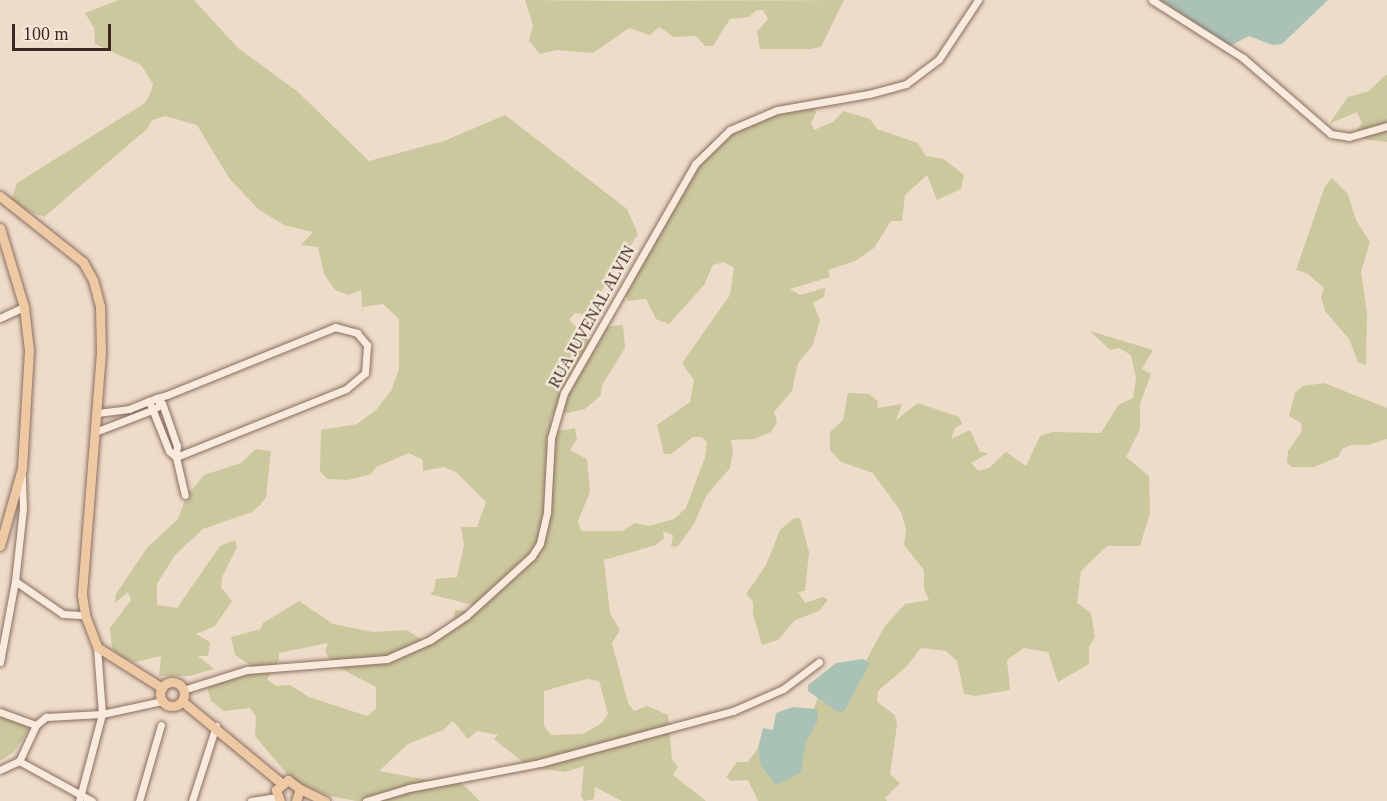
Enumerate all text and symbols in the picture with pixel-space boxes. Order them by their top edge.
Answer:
scale bar [15,12,114,50]
text: 100 m [23,24,69,44]
street label: RUA JUVENAL ALVIN [544,241,640,393]

